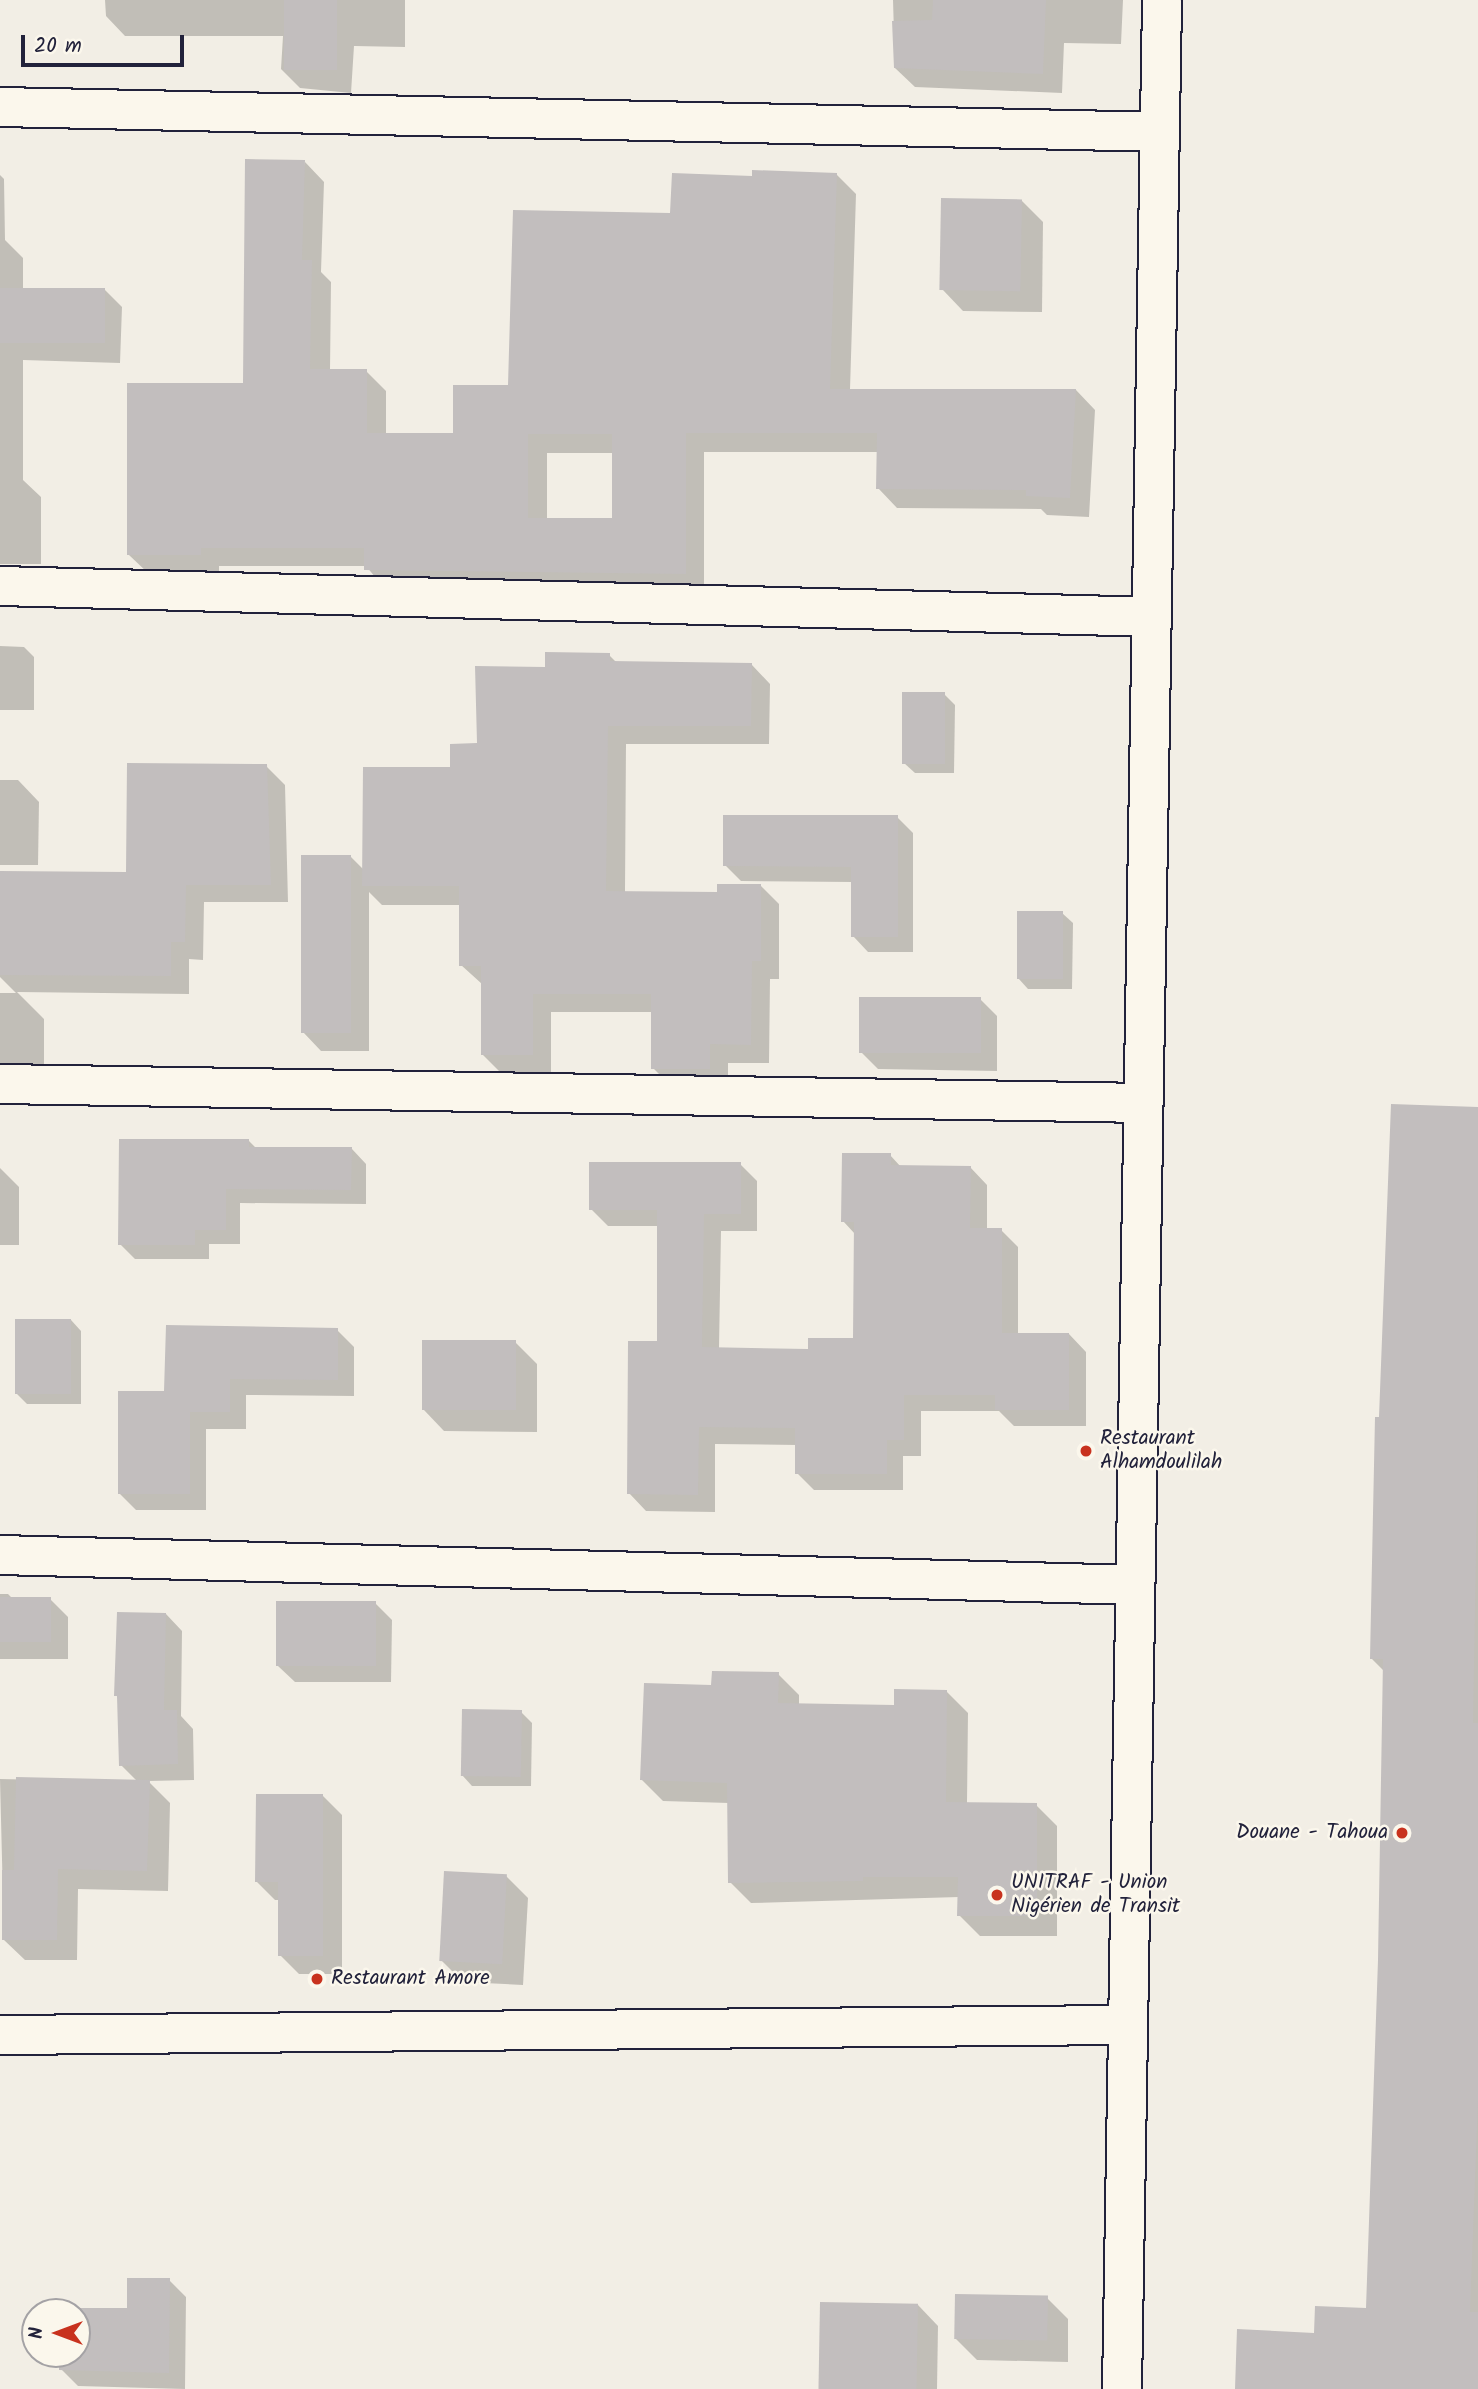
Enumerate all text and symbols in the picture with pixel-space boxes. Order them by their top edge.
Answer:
scale bar [24,21,187,65]
text: 20 m [34,30,82,63]
place label: Restaurant Alhamdoulilah [1100,1426,1222,1476]
marker: Restaurant Alhamdoulilah [1078,1443,1094,1459]
place label: Douane - Tahoua [1236,1820,1388,1846]
marker: Douane - Tahoua [1394,1825,1410,1841]
place label: UNITRAF - Union Nigérien de Transit [1011,1870,1180,1920]
marker: UNITRAF - Union Nigérien de Transit [989,1887,1005,1903]
place label: Restaurant Amore [331,1966,490,1992]
marker: Restaurant Amore [309,1971,325,1987]
north arrow [21,2298,91,2368]
text: N [22,2327,52,2339]

